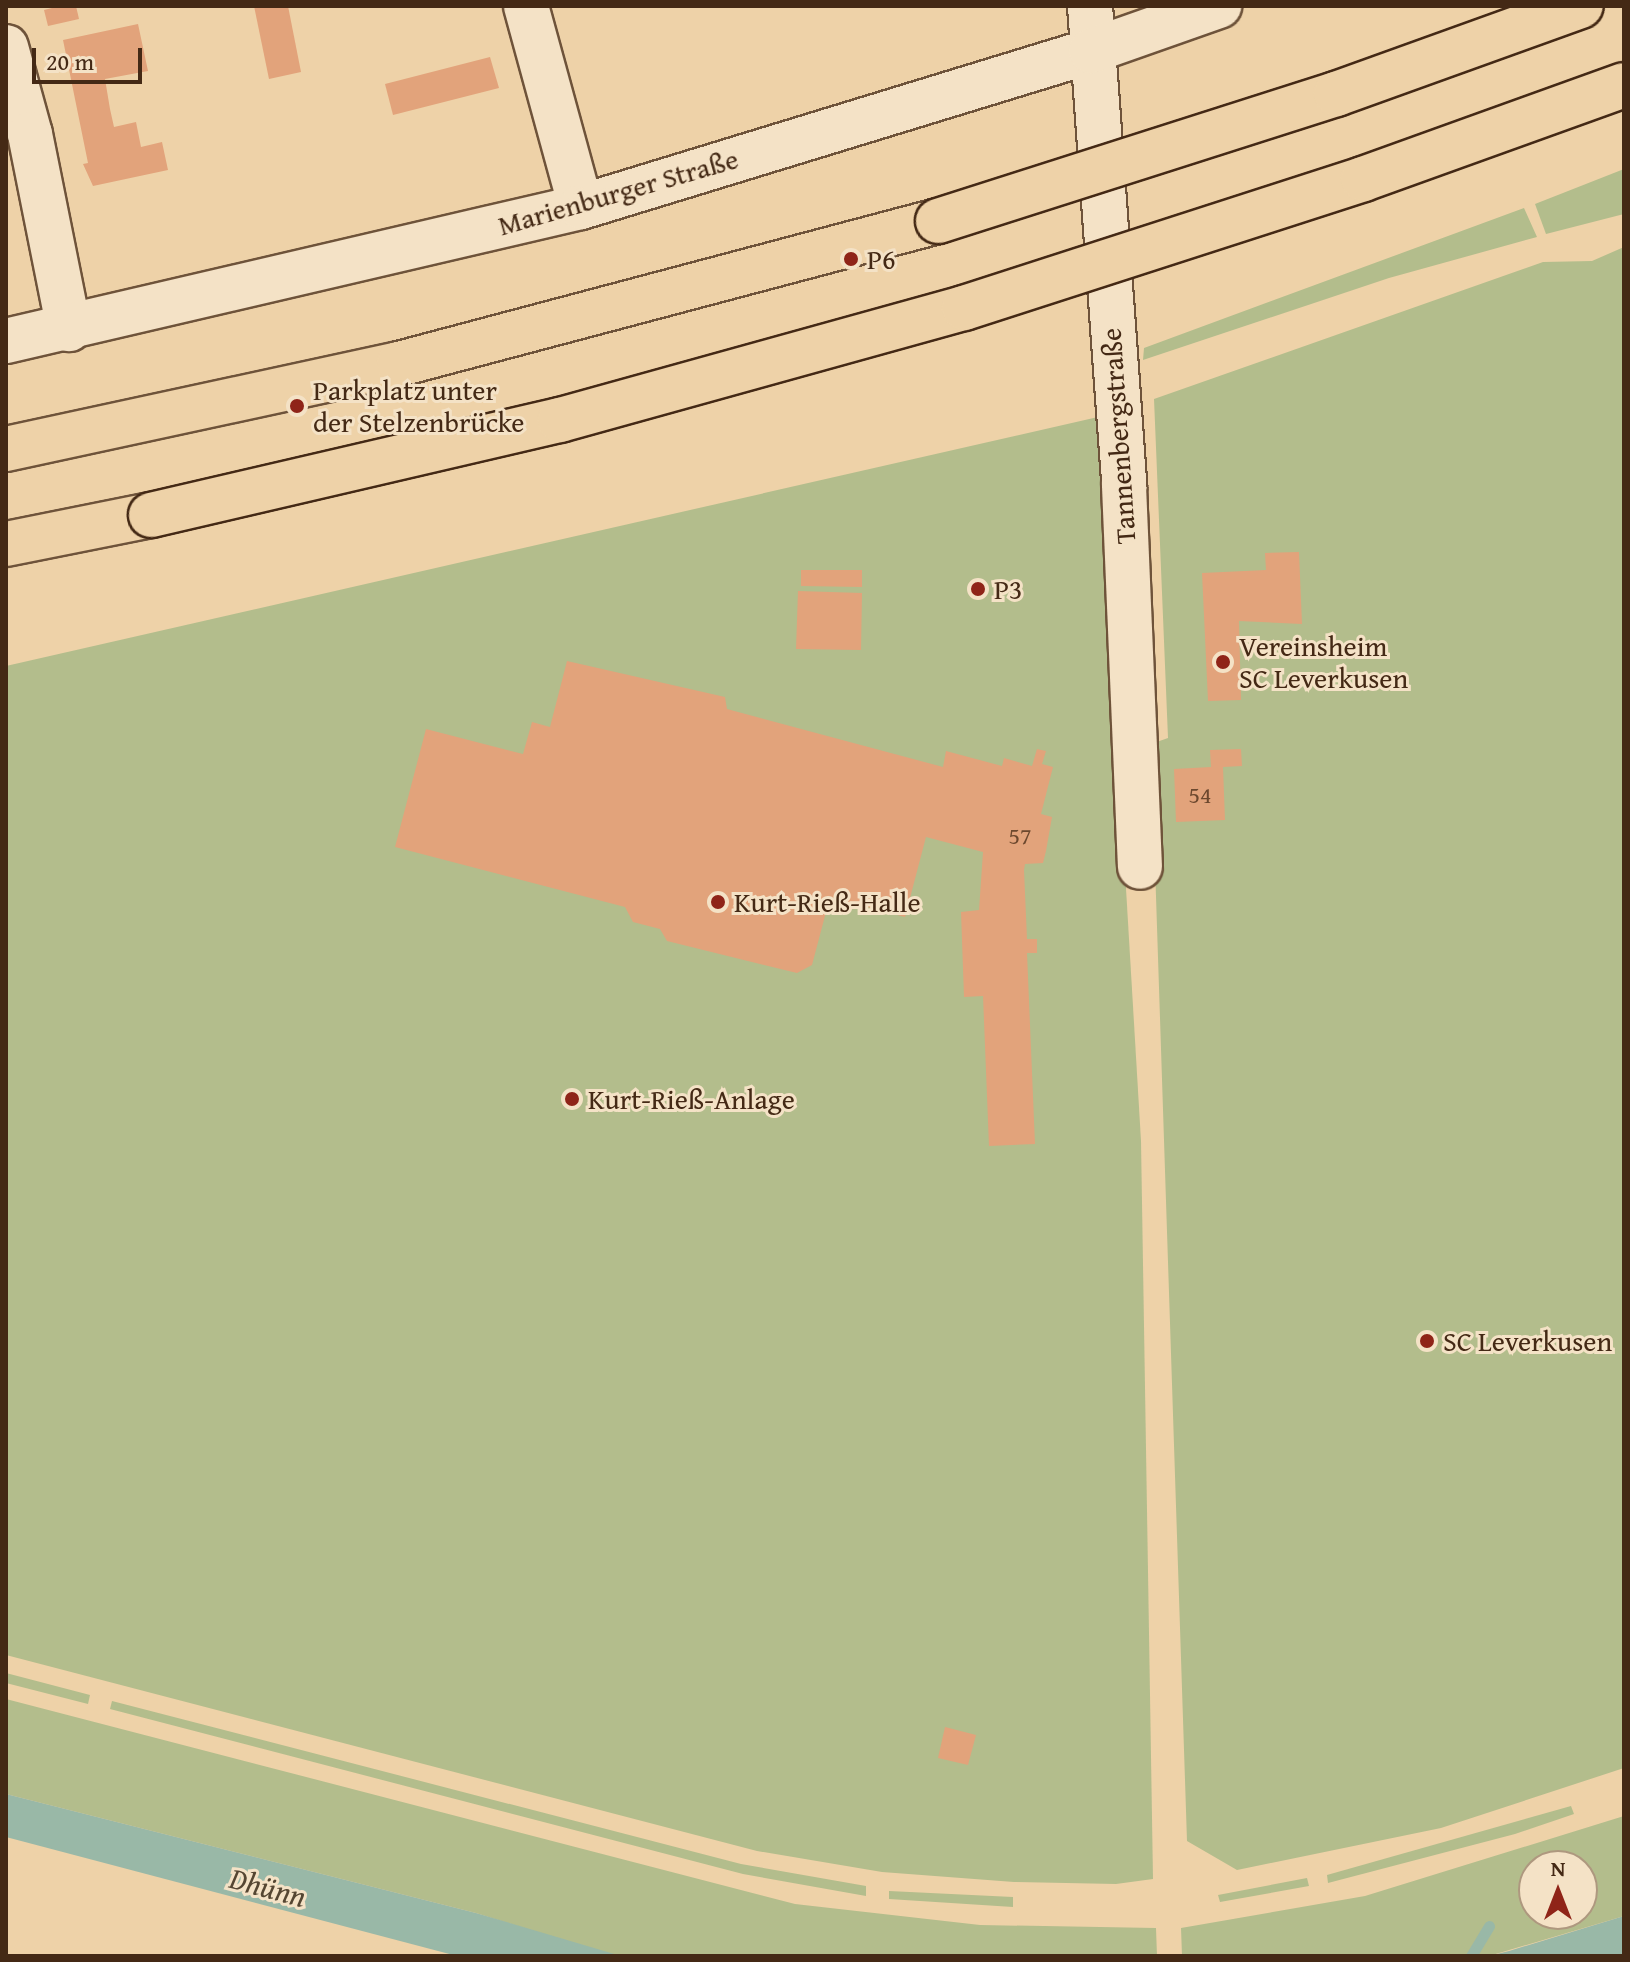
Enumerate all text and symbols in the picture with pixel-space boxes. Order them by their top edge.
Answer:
scale bar [36,32,146,82]
text: 20 m [46,44,94,79]
street label: Marienburger Straße [494,142,742,242]
place label: P6 [867,242,896,276]
marker: P6 [842,250,860,268]
street label: Tannenbergstraße [1094,327,1142,545]
place label: Parkplatz unter der Stelzenbrücke [313,373,524,439]
marker: Parkplatz unter der Stelzenbrücke [288,397,306,415]
place label: P3 [994,572,1023,606]
marker: P3 [969,580,987,598]
place label: Vereinsheim SC Leverkusen [1239,629,1408,695]
marker: Vereinsheim SC Leverkusen [1214,653,1232,671]
house number: 54 [1188,781,1212,809]
house number: 57 [1008,822,1032,850]
place label: Kurt-Rieß-Halle [734,885,921,919]
marker: Kurt-Rieß-Halle [709,893,727,911]
place label: Kurt-Rieß-Anlage [588,1082,795,1116]
marker: Kurt-Rieß-Anlage [563,1090,581,1108]
place label: SC Leverkusen [1443,1324,1612,1358]
marker: SC Leverkusen [1418,1332,1436,1350]
north arrow [1518,1850,1598,1930]
text: N [1551,1852,1565,1884]
water label: Dhünn [226,1860,310,1914]

